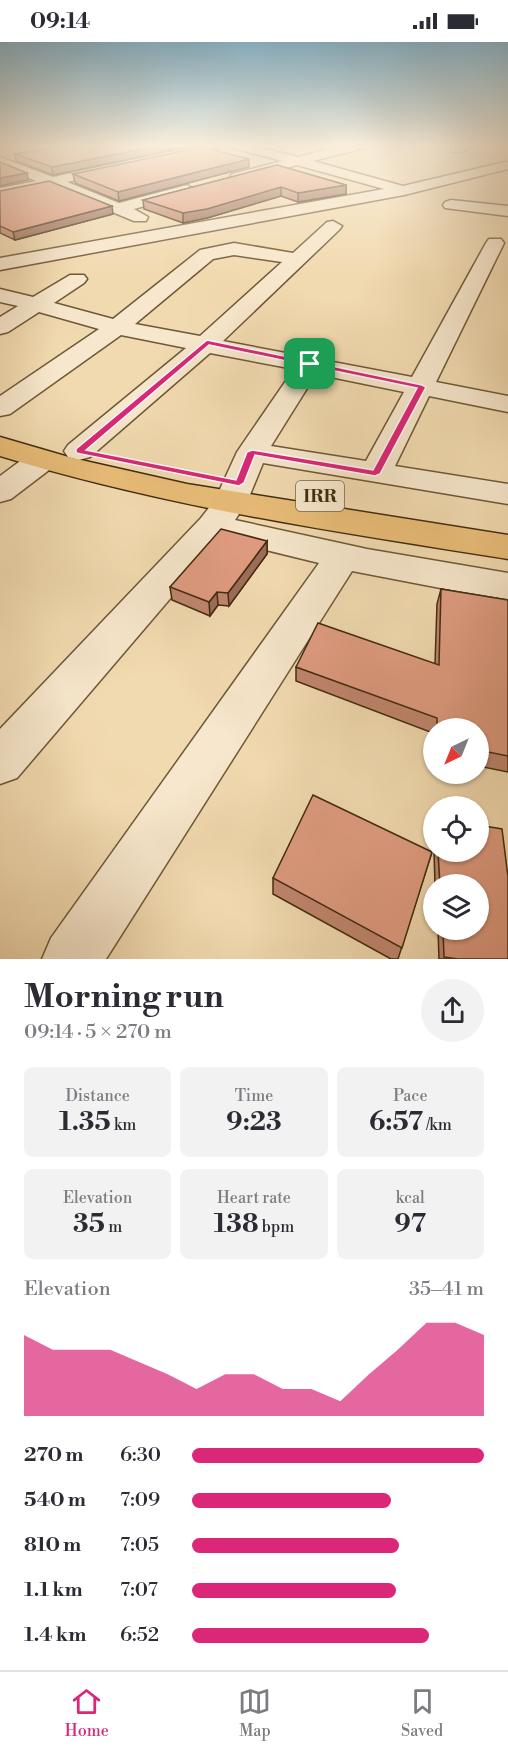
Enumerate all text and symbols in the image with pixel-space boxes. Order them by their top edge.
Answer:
text: 09:14 [30,8,90,35]
pin [284,338,335,389]
icon: arrive [293,347,326,380]
road number: IRR [296,481,344,511]
north arrow [423,718,489,784]
map controls [423,718,489,940]
button: locate [423,796,489,862]
button: layers [423,874,489,940]
text: Morning run [24,977,224,1018]
button: share [421,979,484,1042]
text: 09:14 · 5 × 270 m [24,1020,172,1045]
text: Distance [65,1086,130,1106]
text: Time [235,1086,273,1106]
text: Pace [393,1086,428,1106]
text: 1.35 [59,1106,111,1138]
text: 9:23 [226,1106,282,1138]
text: 6:57 [369,1106,423,1138]
text: km [111,1115,136,1135]
text: /km [423,1115,452,1135]
text: Elevation [63,1188,132,1208]
text: Heart rate [217,1188,291,1208]
text: kcal [396,1188,425,1208]
text: 35 [73,1208,105,1240]
text: 138 [214,1208,259,1240]
text: 97 [394,1208,426,1240]
text: m [105,1217,122,1237]
text: bpm [259,1217,294,1237]
text: Elevation [24,1277,111,1302]
text: 35–41 m [409,1277,484,1302]
text: 270 m [24,1443,83,1468]
text: 6:30 [120,1443,161,1468]
text: 540 m [24,1488,86,1513]
text: 7:09 [120,1488,160,1513]
text: 810 m [24,1533,81,1558]
text: 7:05 [120,1533,159,1558]
text: 1.1 km [24,1578,83,1603]
text: 7:07 [120,1578,158,1603]
text: 1.4 km [24,1623,86,1648]
text: 6:52 [120,1623,159,1648]
tab: Home [65,1685,109,1741]
tab: Map [238,1685,271,1741]
tab: Saved [401,1685,443,1741]

